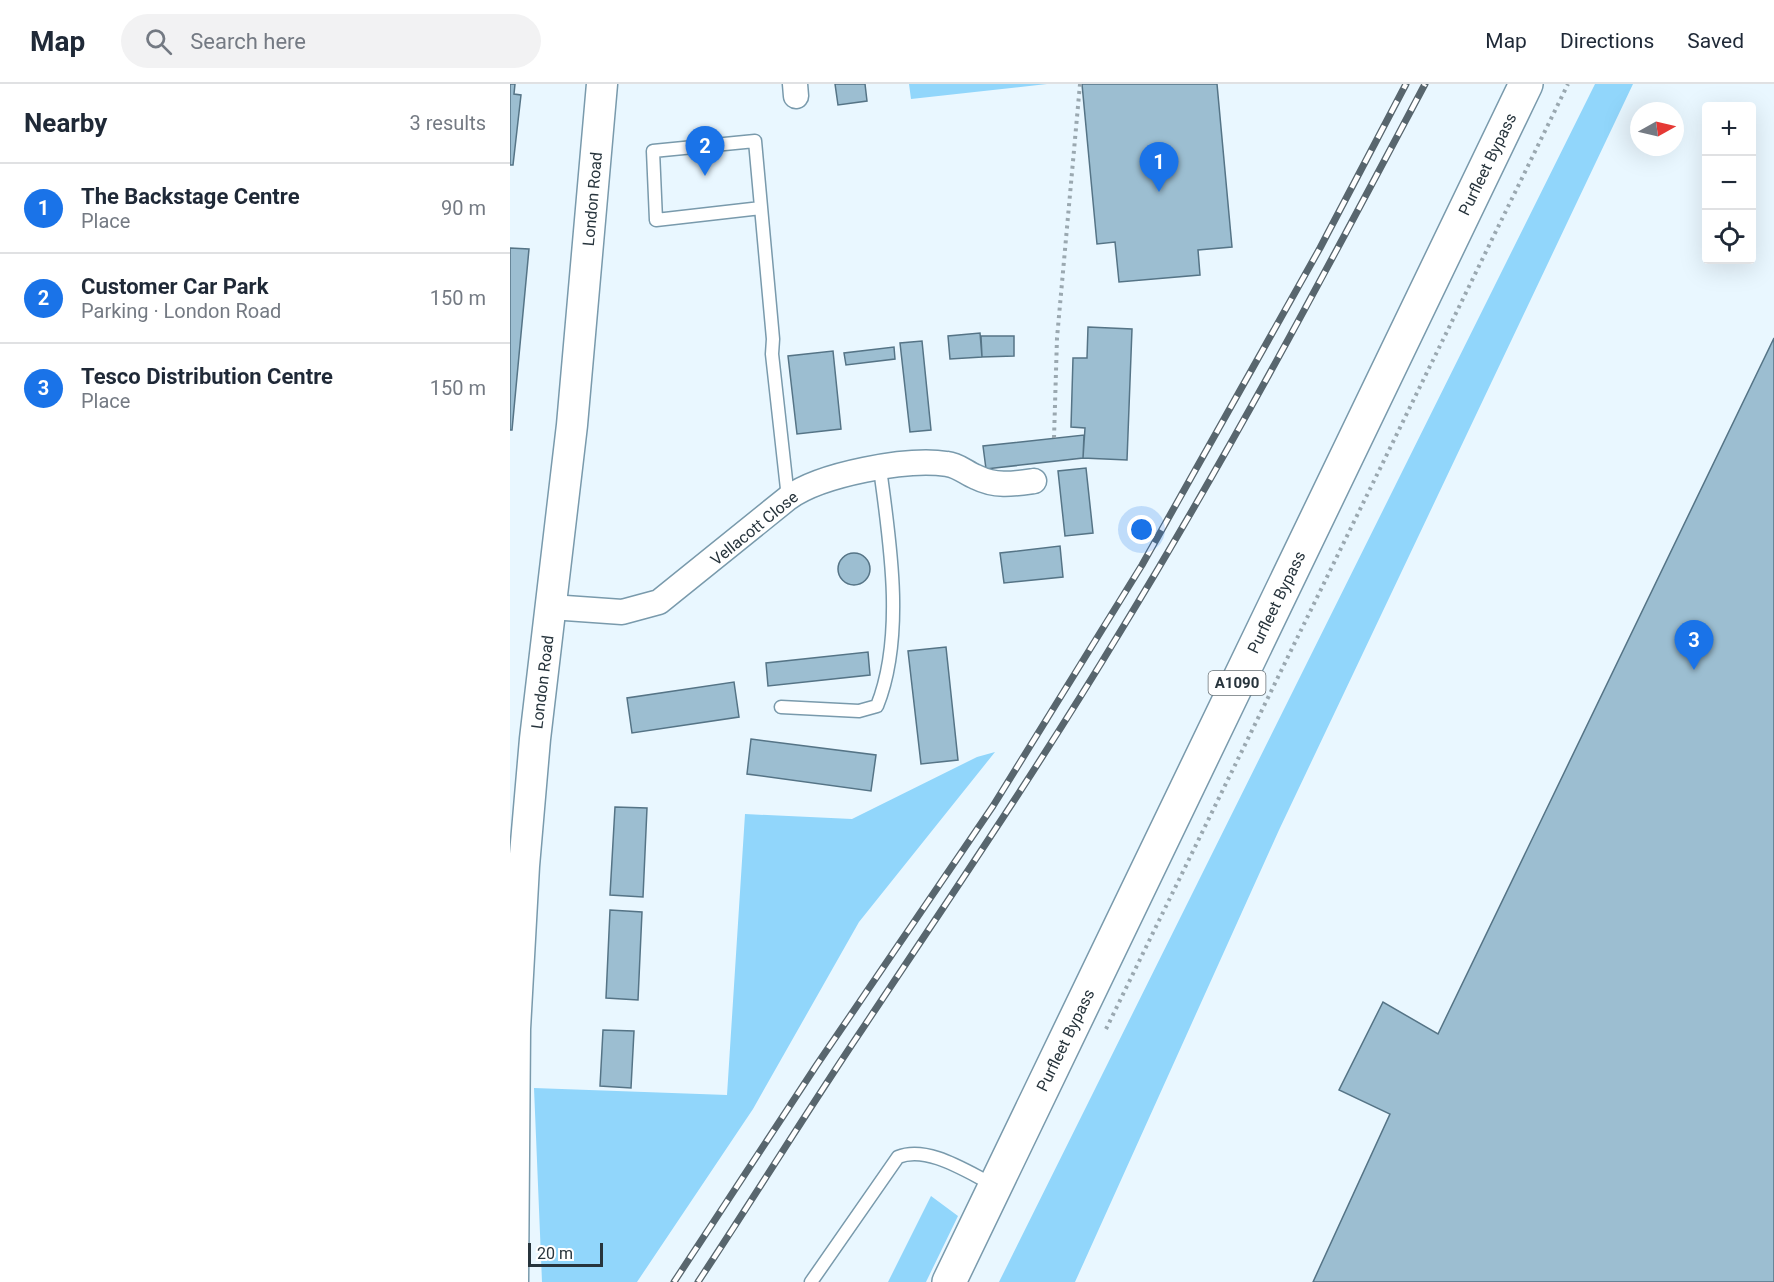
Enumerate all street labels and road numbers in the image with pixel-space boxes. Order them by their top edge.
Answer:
street label: Purfleet Bypass [1455,110,1520,218]
street label: London Road [579,151,606,247]
street label: Vellacott Close [707,487,802,569]
street label: Purfleet Bypass [1244,548,1309,656]
street label: London Road [527,634,558,730]
road number: A1090 [1208,671,1266,695]
street label: Purfleet Bypass [1033,986,1098,1094]

